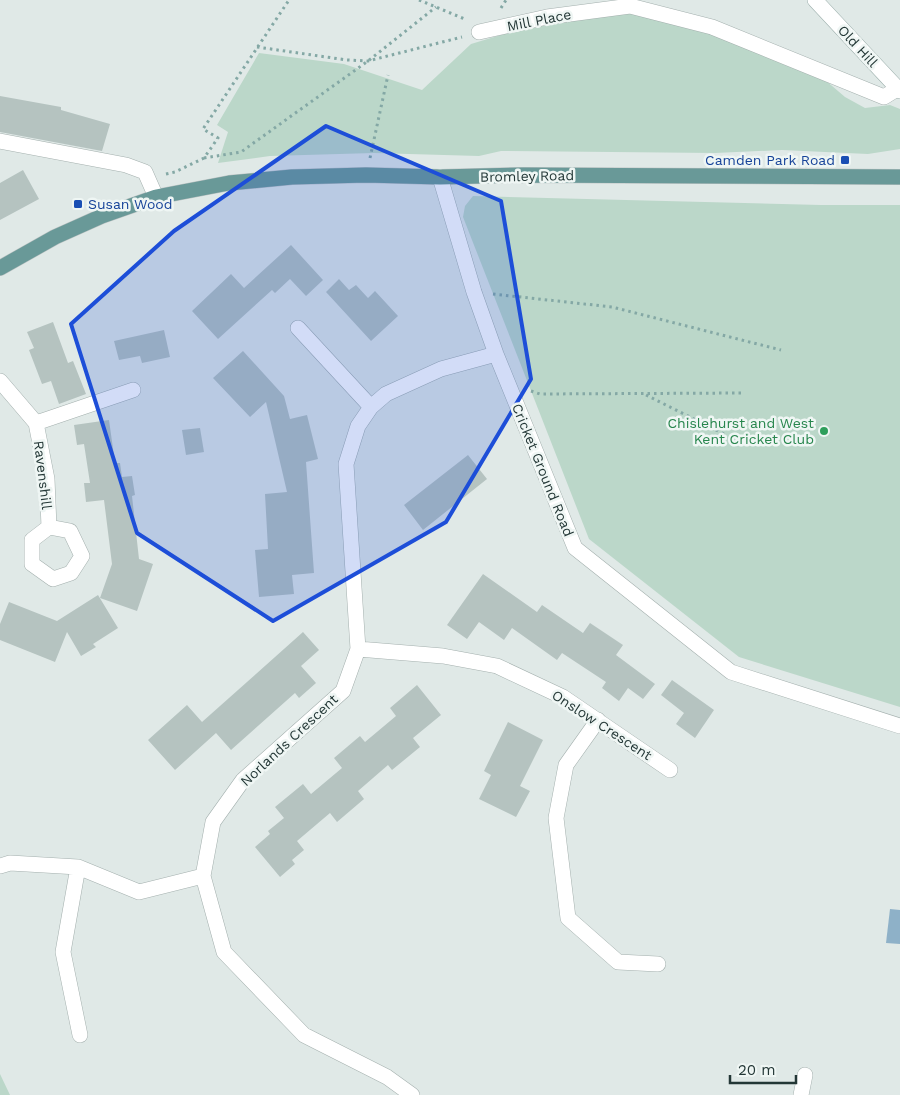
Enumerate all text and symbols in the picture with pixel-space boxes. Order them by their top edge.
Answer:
street label: Mill Place [505,6,573,34]
street label: Old Hill [835,22,882,71]
place label: Camden Park Road [705,152,835,168]
marker: Camden Park Road [839,154,851,166]
street label: Bromley Road [480,167,574,185]
place label: Susan Wood [88,196,173,212]
marker: Susan Wood [72,198,84,210]
street label: Cricket Ground Road [509,401,577,539]
place label: Chislehurst and West Kent Cricket Club [667,415,814,447]
marker: Chislehurst and West Kent Cricket Club [818,425,830,437]
street label: Ravenshill [31,440,55,511]
street label: Onslow Crescent [549,687,655,763]
street label: Norlands Crescent [237,691,341,789]
scale bar [730,1052,796,1084]
text: 20 m [738,1061,776,1079]

